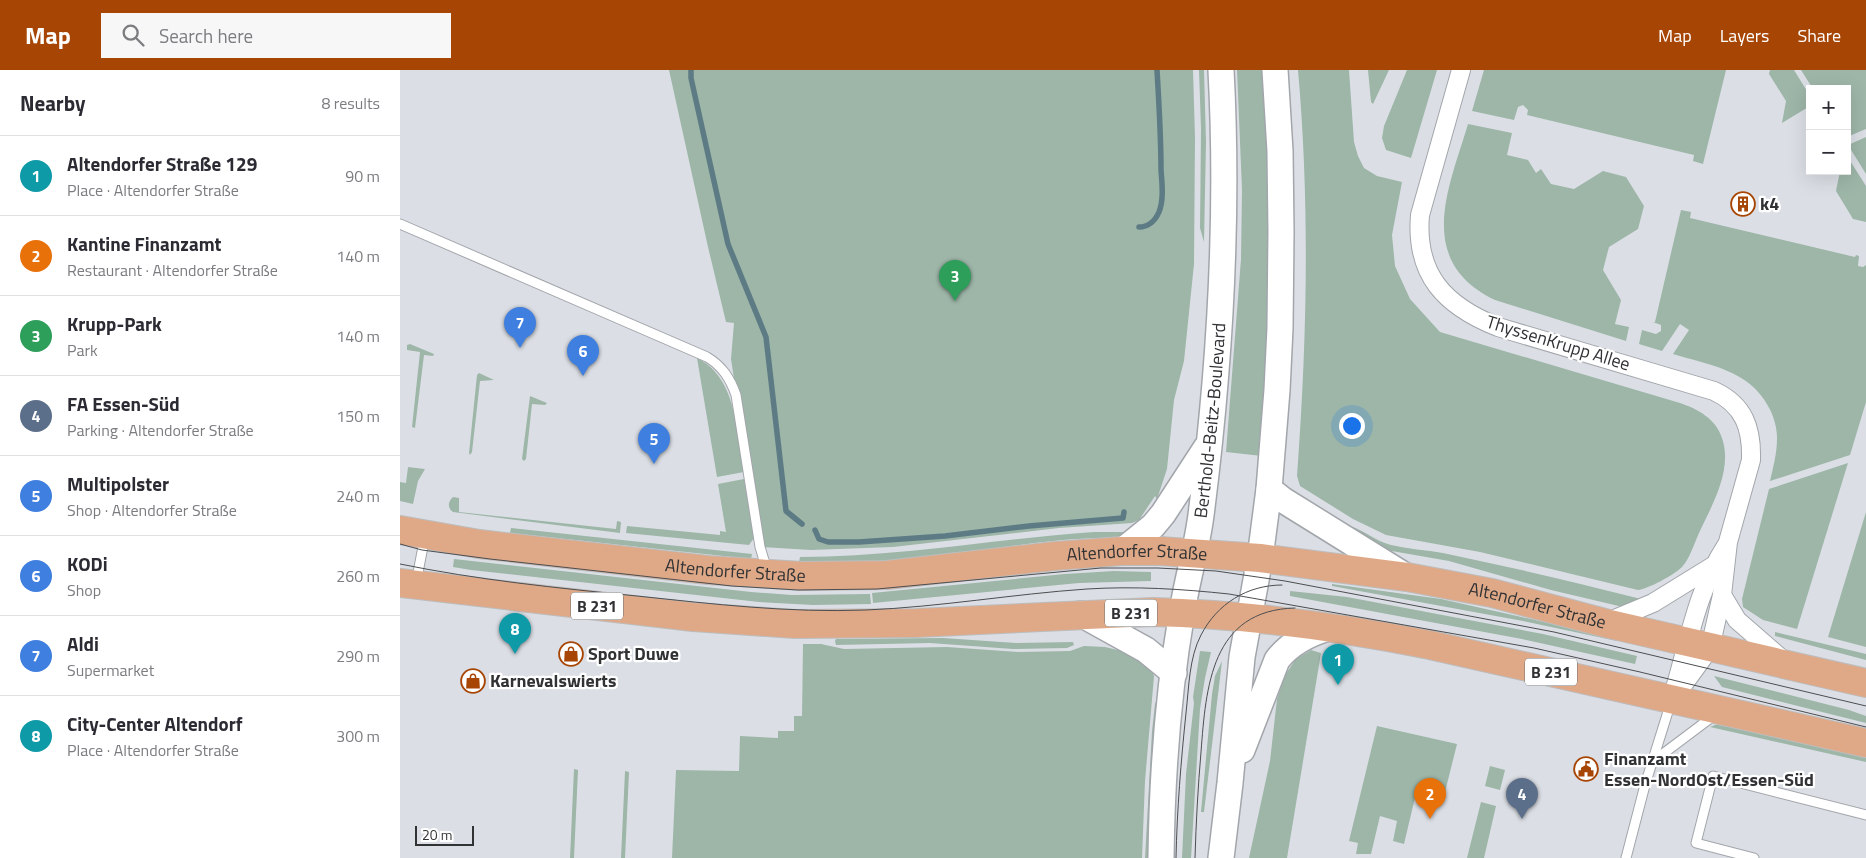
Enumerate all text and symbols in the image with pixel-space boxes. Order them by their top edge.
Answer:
search box [101,13,451,58]
text: Map [25,17,71,53]
icon: search [119,21,147,49]
text: Search here [159,21,253,50]
text: Map [1658,22,1692,49]
text: Layers [1720,22,1769,49]
text: Share [1797,22,1841,49]
map controls [1806,85,1851,175]
button: + [1806,85,1851,130]
text: Nearby [20,87,85,119]
text: 8 results [321,91,380,115]
button: − [1806,130,1851,175]
text: Altendorfer Straße 129 [67,149,257,178]
text: 1 [32,164,40,188]
text: 90 m [345,164,380,188]
text: Place · Altendorfer Straße [67,178,239,202]
place label: k4 [1760,190,1779,217]
building icon: k4 [1730,191,1756,217]
text: Kantine Finanzamt [67,229,222,258]
text: 2 [32,244,40,268]
text: 140 m [336,244,380,268]
text: Restaurant · Altendorfer Straße [67,258,278,282]
pin: 3 [939,260,971,301]
pin: 7 [504,307,536,348]
street label: ThyssenKrupp Allee [1483,308,1633,377]
text: Krupp-Park [67,309,162,338]
street label: Berthold-Beitz-Boulevard [1187,322,1232,520]
text: 3 [32,324,40,348]
text: 140 m [336,324,380,348]
pin: 6 [567,335,599,376]
text: Park [67,338,98,362]
text: FA Essen-Süd [67,389,180,418]
text: 4 [32,404,40,428]
text: 150 m [336,404,380,428]
your location [1339,413,1365,439]
text: Parking · Altendorfer Straße [67,418,254,442]
pin: 5 [638,423,670,464]
text: Multipolster [67,469,169,498]
text: 5 [32,484,40,508]
text: 240 m [336,484,380,508]
text: Shop · Altendorfer Straße [67,498,237,522]
street label: Altendorfer Straße [1065,537,1208,568]
text: KODi [67,549,108,578]
street label: Altendorfer Straße [664,551,806,589]
text: 6 [32,564,40,588]
text: 260 m [336,564,380,588]
street label: Altendorfer Straße [1466,575,1609,636]
text: Shop [67,578,101,602]
road number: B 231 [571,592,623,620]
road number: B 231 [1105,600,1157,626]
pin: 8 [499,613,531,654]
text: Aldi [67,629,99,658]
place label: Sport Duwe [588,640,679,667]
shop icon: Sport Duwe [558,641,584,667]
text: 7 [32,644,40,668]
text: 290 m [336,644,380,668]
pin: 1 [1322,644,1354,685]
text: Supermarket [67,658,154,682]
road number: B 231 [1525,658,1577,686]
place label: Karnevalswierts [490,667,616,694]
shop icon: Karnevalswierts [460,668,486,694]
text: City-Center Altendorf [67,709,243,738]
text: 8 [32,724,40,748]
text: 300 m [336,724,380,748]
text: Place · Altendorfer Straße [67,738,239,762]
place label: Finanzamt Essen-NordOst/Essen-Süd [1604,745,1814,793]
public building icon: Finanzamt Essen-NordOst/Essen-Süd [1573,756,1599,782]
pin: 2 [1414,778,1446,819]
pin: 4 [1506,778,1538,819]
scale bar [415,823,474,846]
text: 20 m [422,824,452,845]

